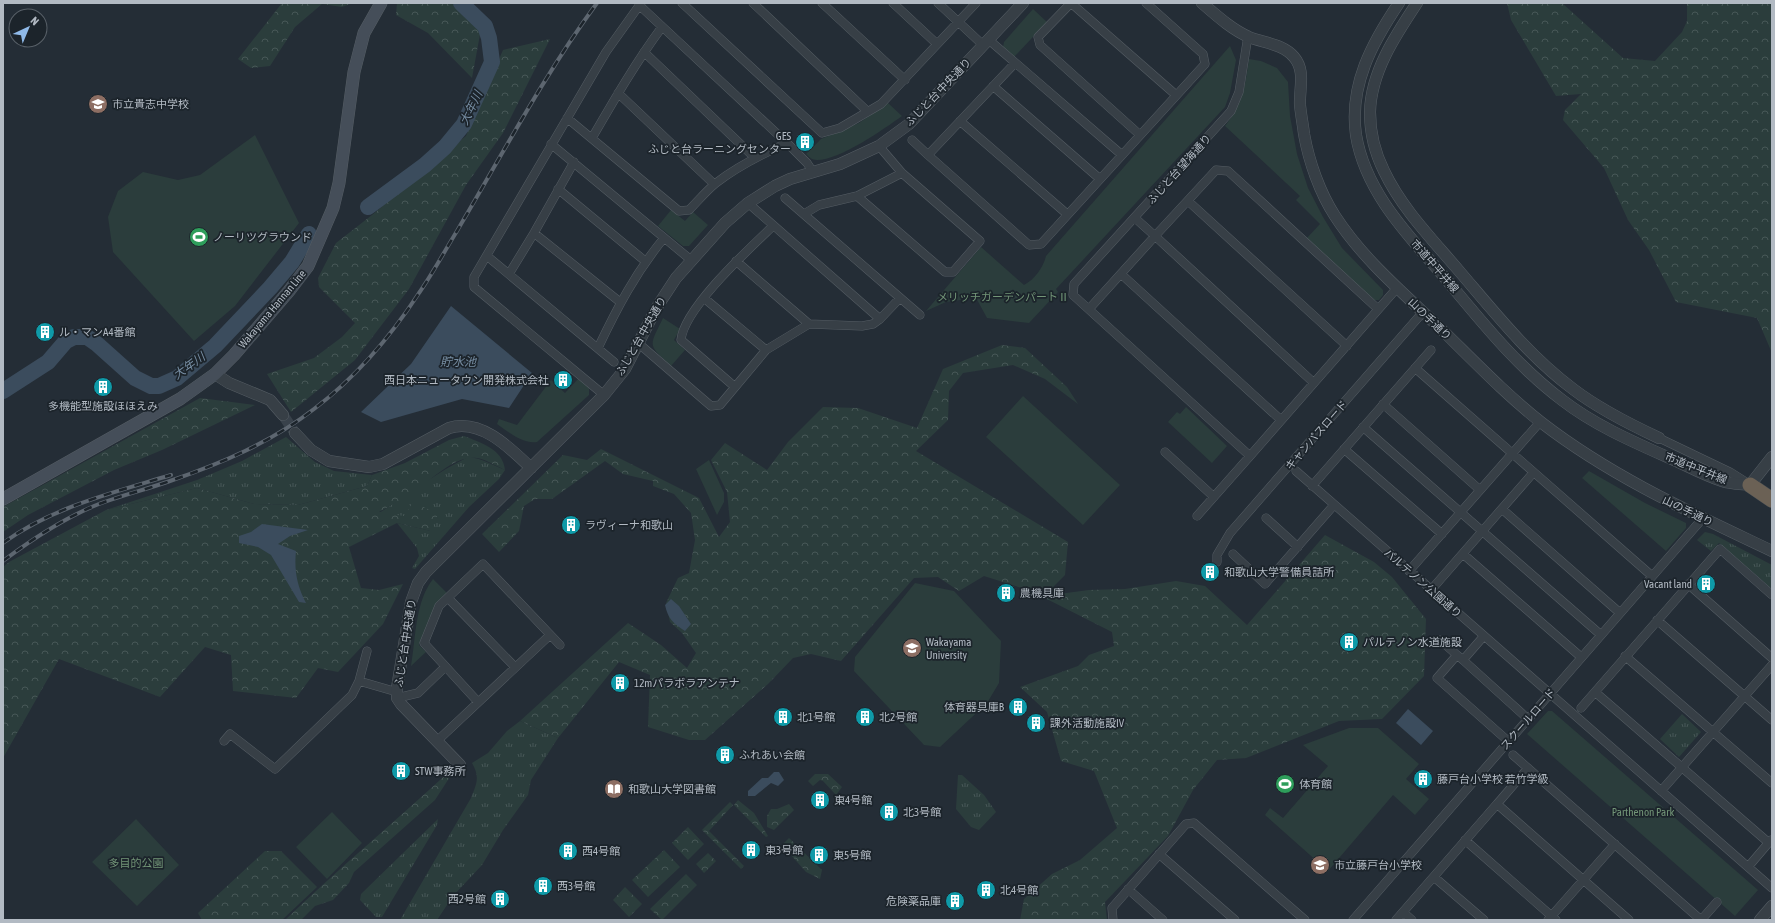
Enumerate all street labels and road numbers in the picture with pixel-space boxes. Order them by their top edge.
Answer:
street label: ふじと台 中央通り [903,56,973,128]
street label: ふじと台 望海通り [1145,132,1213,206]
street label: 市道中平井線 [1409,237,1461,295]
street label: Wakayama Hannan Line [236,268,308,350]
street label: ふじと台 中央通り [613,294,669,378]
street label: 山の手通り [1406,296,1454,342]
street label: キャンパスロード [1283,398,1349,472]
street label: 市道中平井線 [1663,450,1729,486]
street label: 山の手通り [1661,494,1715,528]
street label: パルテノン公園通り [1382,546,1464,620]
street label: ふじと台 中央通り [392,598,418,688]
street label: スクールロード [1498,686,1558,752]

